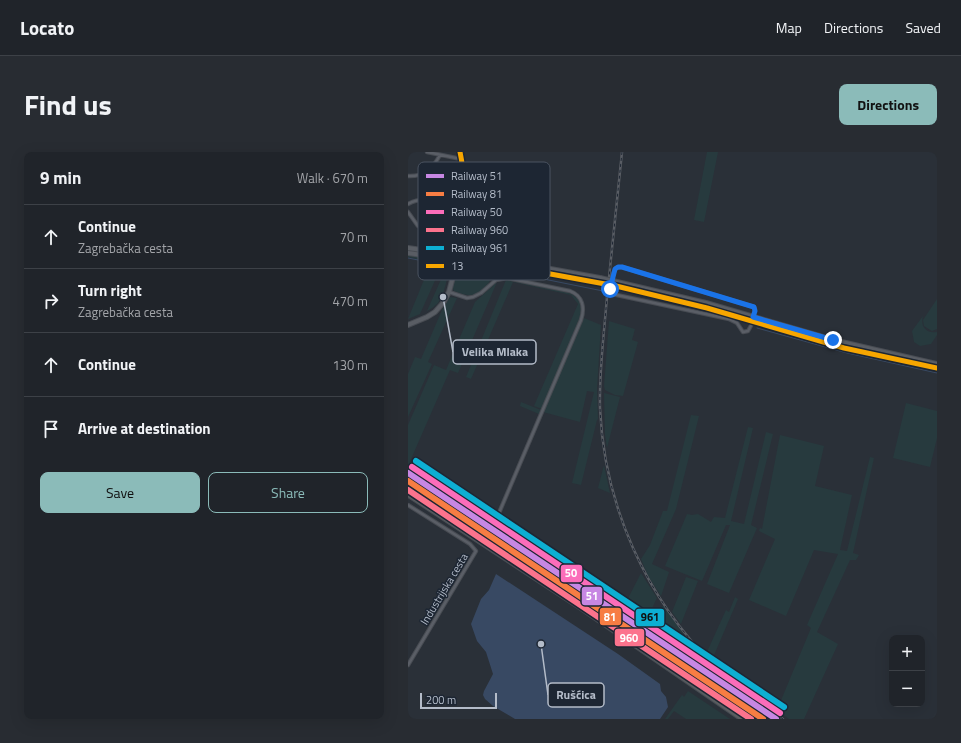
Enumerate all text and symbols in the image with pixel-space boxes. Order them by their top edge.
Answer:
text: Locato [20,13,74,42]
text: Map [776,17,802,38]
text: Directions [824,17,883,38]
text: Saved [905,17,941,38]
text: Find us [24,83,112,126]
button: Directions [839,84,937,125]
legend [418,162,550,280]
text: 9 min [40,165,81,191]
text: Walk · 670 m [297,168,368,188]
text: Railway 51 [451,168,502,184]
text: Railway 81 [451,186,502,202]
text: Railway 50 [451,204,502,220]
text: Continue [78,215,136,238]
text: Railway 960 [451,222,508,238]
icon: ahead [40,226,62,248]
text: 70 m [340,227,368,247]
text: Zagrebačka cesta [78,238,173,258]
text: Railway 961 [451,240,508,256]
text: 13 [451,258,463,274]
text: Turn right [78,279,142,302]
route start [601,280,619,298]
icon: right [40,290,62,312]
text: 470 m [332,291,368,311]
text: Zagrebačka cesta [78,302,173,322]
route end [824,331,842,349]
callout: Velika Mlaka [453,340,536,364]
text: Velika Mlaka [462,342,528,361]
text: Continue [78,353,136,376]
icon: ahead [40,354,62,376]
text: 130 m [332,355,368,375]
text: Arrive at destination [78,417,211,440]
icon: arrive [40,418,62,440]
button: Save [40,472,200,513]
button: Share [208,472,368,513]
street label: Industrijska cesta [416,550,472,628]
line badge: 50 [560,564,583,583]
text: 50 [565,565,577,581]
line badge: 51 [581,586,603,606]
text: 51 [586,588,598,604]
line badge: 81 [599,607,622,626]
line badge: 961 [635,608,665,627]
text: 81 [604,609,616,625]
text: 961 [641,609,659,625]
line badge: 960 [614,628,645,647]
text: 960 [620,630,638,646]
map controls [889,635,925,707]
button: + [889,635,925,671]
button: − [889,671,925,707]
callout: Rušćica [548,683,604,707]
text: Rušćica [556,685,596,704]
scale bar [420,691,497,710]
text: 200 m [426,692,456,708]

